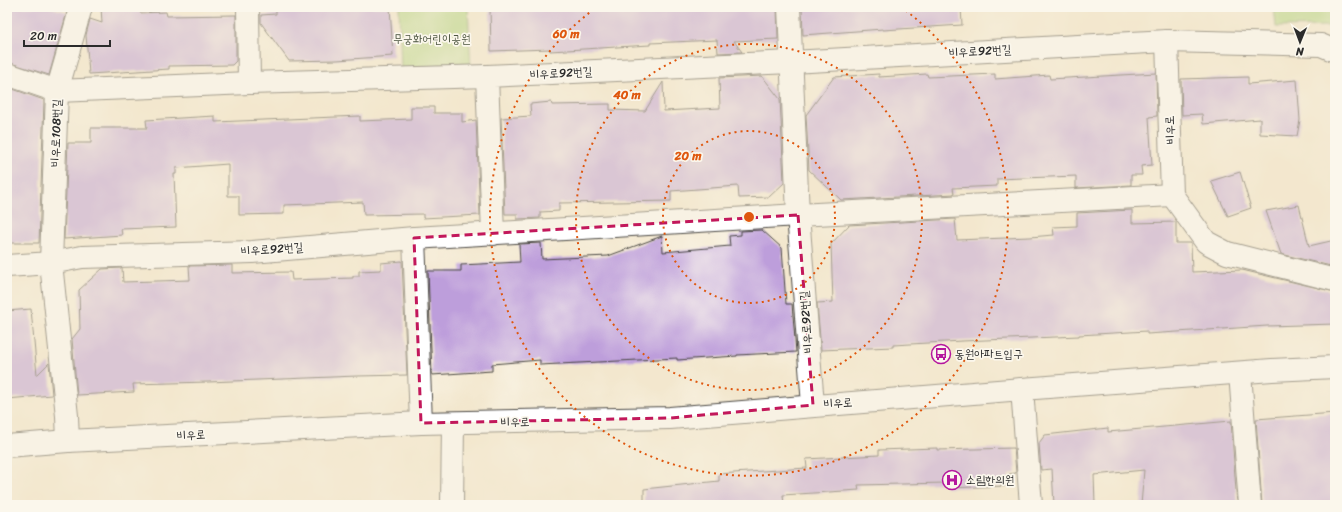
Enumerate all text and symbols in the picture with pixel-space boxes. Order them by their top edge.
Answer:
scale bar [24,22,110,48]
north arrow [1280,22,1320,62]
text: 60 m [552,23,580,45]
text: 20 m [30,25,57,47]
park label: 무궁화어린이공원 [393,28,471,50]
street label: 비우로92번길 [948,38,1012,64]
text: N [1295,42,1305,61]
street label: 비우로92번길 [529,60,593,86]
text: 40 m [612,84,641,106]
street label: 비우로108번길 [44,98,68,167]
street label: 비우로 [1159,115,1181,145]
text: 20 m [674,145,702,167]
centre of rings [742,210,756,224]
street label: 비우로92번길 [240,236,304,262]
street label: 비우로92번길 [793,290,819,354]
bus stop icon: 동원아파트입구 [930,343,952,365]
place label: 동원아파트입구 [955,343,1023,365]
street label: 비우로 [823,391,853,415]
street label: 비우로 [500,411,530,433]
street label: 비우로 [176,423,206,447]
hospital icon: 소림한의원 [941,469,963,491]
place label: 소림한의원 [966,469,1014,491]

